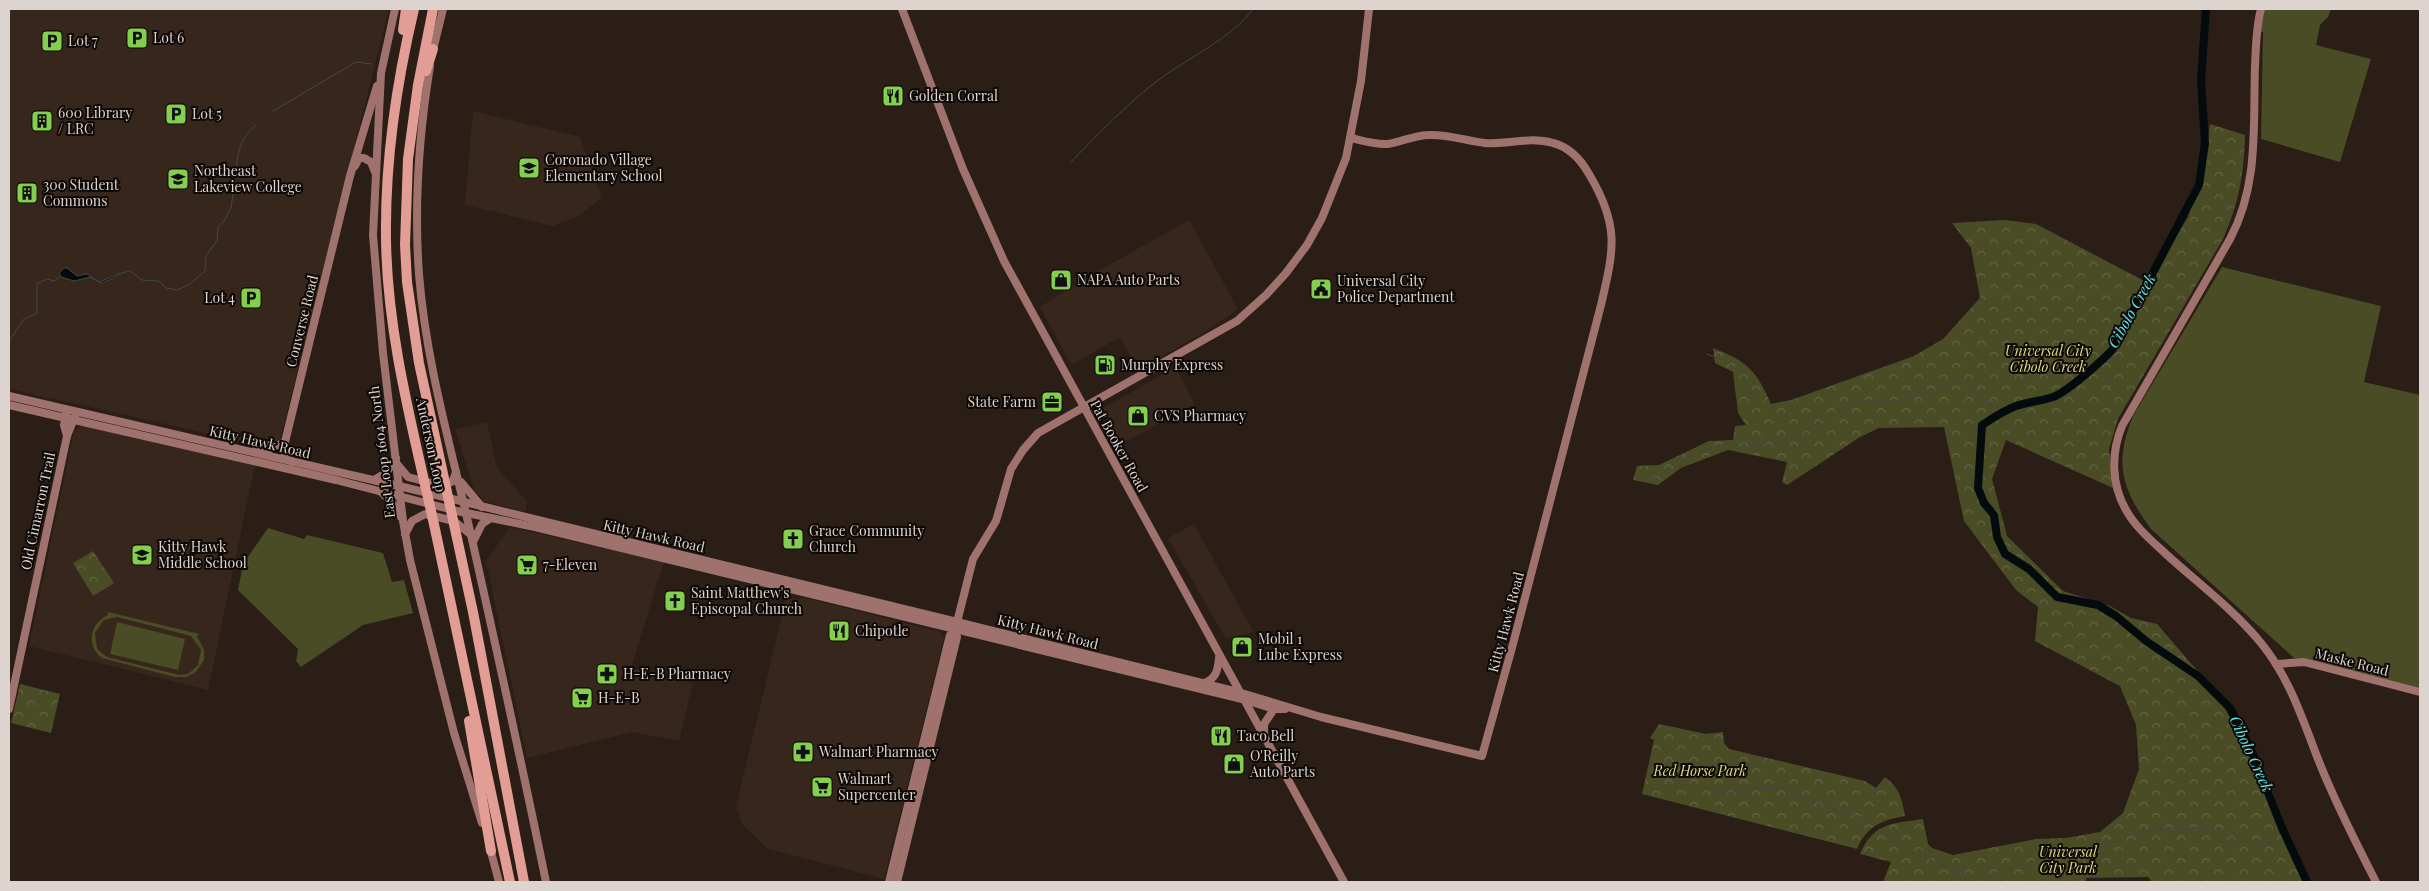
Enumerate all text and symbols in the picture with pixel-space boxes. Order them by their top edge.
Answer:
parking icon: Lot 6 [125,26,149,50]
place label: Lot 6 [153,28,184,47]
parking icon: Lot 7 [40,29,64,53]
place label: Lot 7 [68,31,98,50]
restaurant icon: Golden Corral [881,84,905,108]
place label: Golden Corral [909,86,998,105]
parking icon: Lot 5 [164,102,188,126]
place label: 600 Library / LRC [58,103,132,138]
place label: Lot 5 [192,104,222,123]
building icon: 600 Library / LRC [30,109,54,133]
place label: Coronado Village Elementary School [545,150,663,185]
school or university icon: Coronado Village Elementary School [517,156,541,180]
place label: Northeast Lakeview College [194,161,302,196]
school or university icon: Northeast Lakeview College [166,167,190,191]
place label: 300 Student Commons [43,175,120,210]
building icon: 300 Student Commons [15,181,39,205]
shop icon: NAPA Auto Parts [1049,268,1073,292]
place label: NAPA Auto Parts [1077,270,1180,289]
water label: Cibolo Creek [2103,270,2160,351]
place label: Universal City Police Department [1337,271,1455,306]
street label: Converse Road [281,273,322,369]
public building icon: Universal City Police Department [1309,277,1333,301]
parking icon: Lot 4 [239,286,263,310]
place label: Lot 4 [204,288,235,307]
park label: Universal City Cibolo Creek [2005,341,2091,376]
fuel station icon: Murphy Express [1093,353,1117,377]
place label: Murphy Express [1121,355,1223,374]
street label: East Loop 1604 North [364,384,399,519]
office icon: State Farm [1040,390,1064,414]
place label: State Farm [968,392,1037,411]
street label: Anderson Loop [412,395,451,494]
street label: Pat Booker Road [1086,396,1153,495]
shop icon: CVS Pharmacy [1126,404,1150,428]
place label: CVS Pharmacy [1154,406,1246,425]
street label: Kitty Hawk Road [208,421,313,462]
street label: Old Cimarron Trail [16,450,59,572]
street label: Kitty Hawk Road [602,515,707,556]
place label: Grace Community Church [809,521,924,556]
church icon: Grace Community Church [781,527,805,551]
place label: Kitty Hawk Middle School [158,537,247,572]
school or university icon: Kitty Hawk Middle School [130,543,154,567]
supermarket icon: 7-Eleven [515,553,539,577]
place label: 7-Eleven [543,555,598,574]
street label: Kitty Hawk Road [1483,569,1528,674]
place label: Saint Matthew's Episcopal Church [691,583,803,618]
church icon: Saint Matthew's Episcopal Church [663,589,687,613]
street label: Kitty Hawk Road [996,610,1101,653]
restaurant icon: Chipotle [827,619,851,643]
place label: Chipotle [855,621,909,640]
place label: Mobil 1 Lube Express [1258,629,1342,664]
shop icon: Mobil 1 Lube Express [1230,635,1254,659]
street label: Maske Road [2313,643,2391,680]
pharmacy icon: H-E-B Pharmacy [595,662,619,686]
place label: H-E-B Pharmacy [623,664,731,683]
supermarket icon: H-E-B [570,686,594,710]
place label: H-E-B [598,688,640,707]
water label: Cibolo Creek [2226,712,2278,795]
restaurant icon: Taco Bell [1209,724,1233,748]
place label: Taco Bell [1237,726,1294,745]
pharmacy icon: Walmart Pharmacy [791,740,815,764]
place label: Walmart Pharmacy [818,742,939,761]
place label: O'Reilly Auto Parts [1249,746,1315,781]
shop icon: O'Reilly Auto Parts [1222,752,1246,776]
park label: Red Horse Park [1653,761,1746,780]
place label: Walmart Supercenter [837,769,916,804]
supermarket icon: Walmart Supercenter [810,775,834,799]
park label: Universal City Park [2039,842,2098,877]

